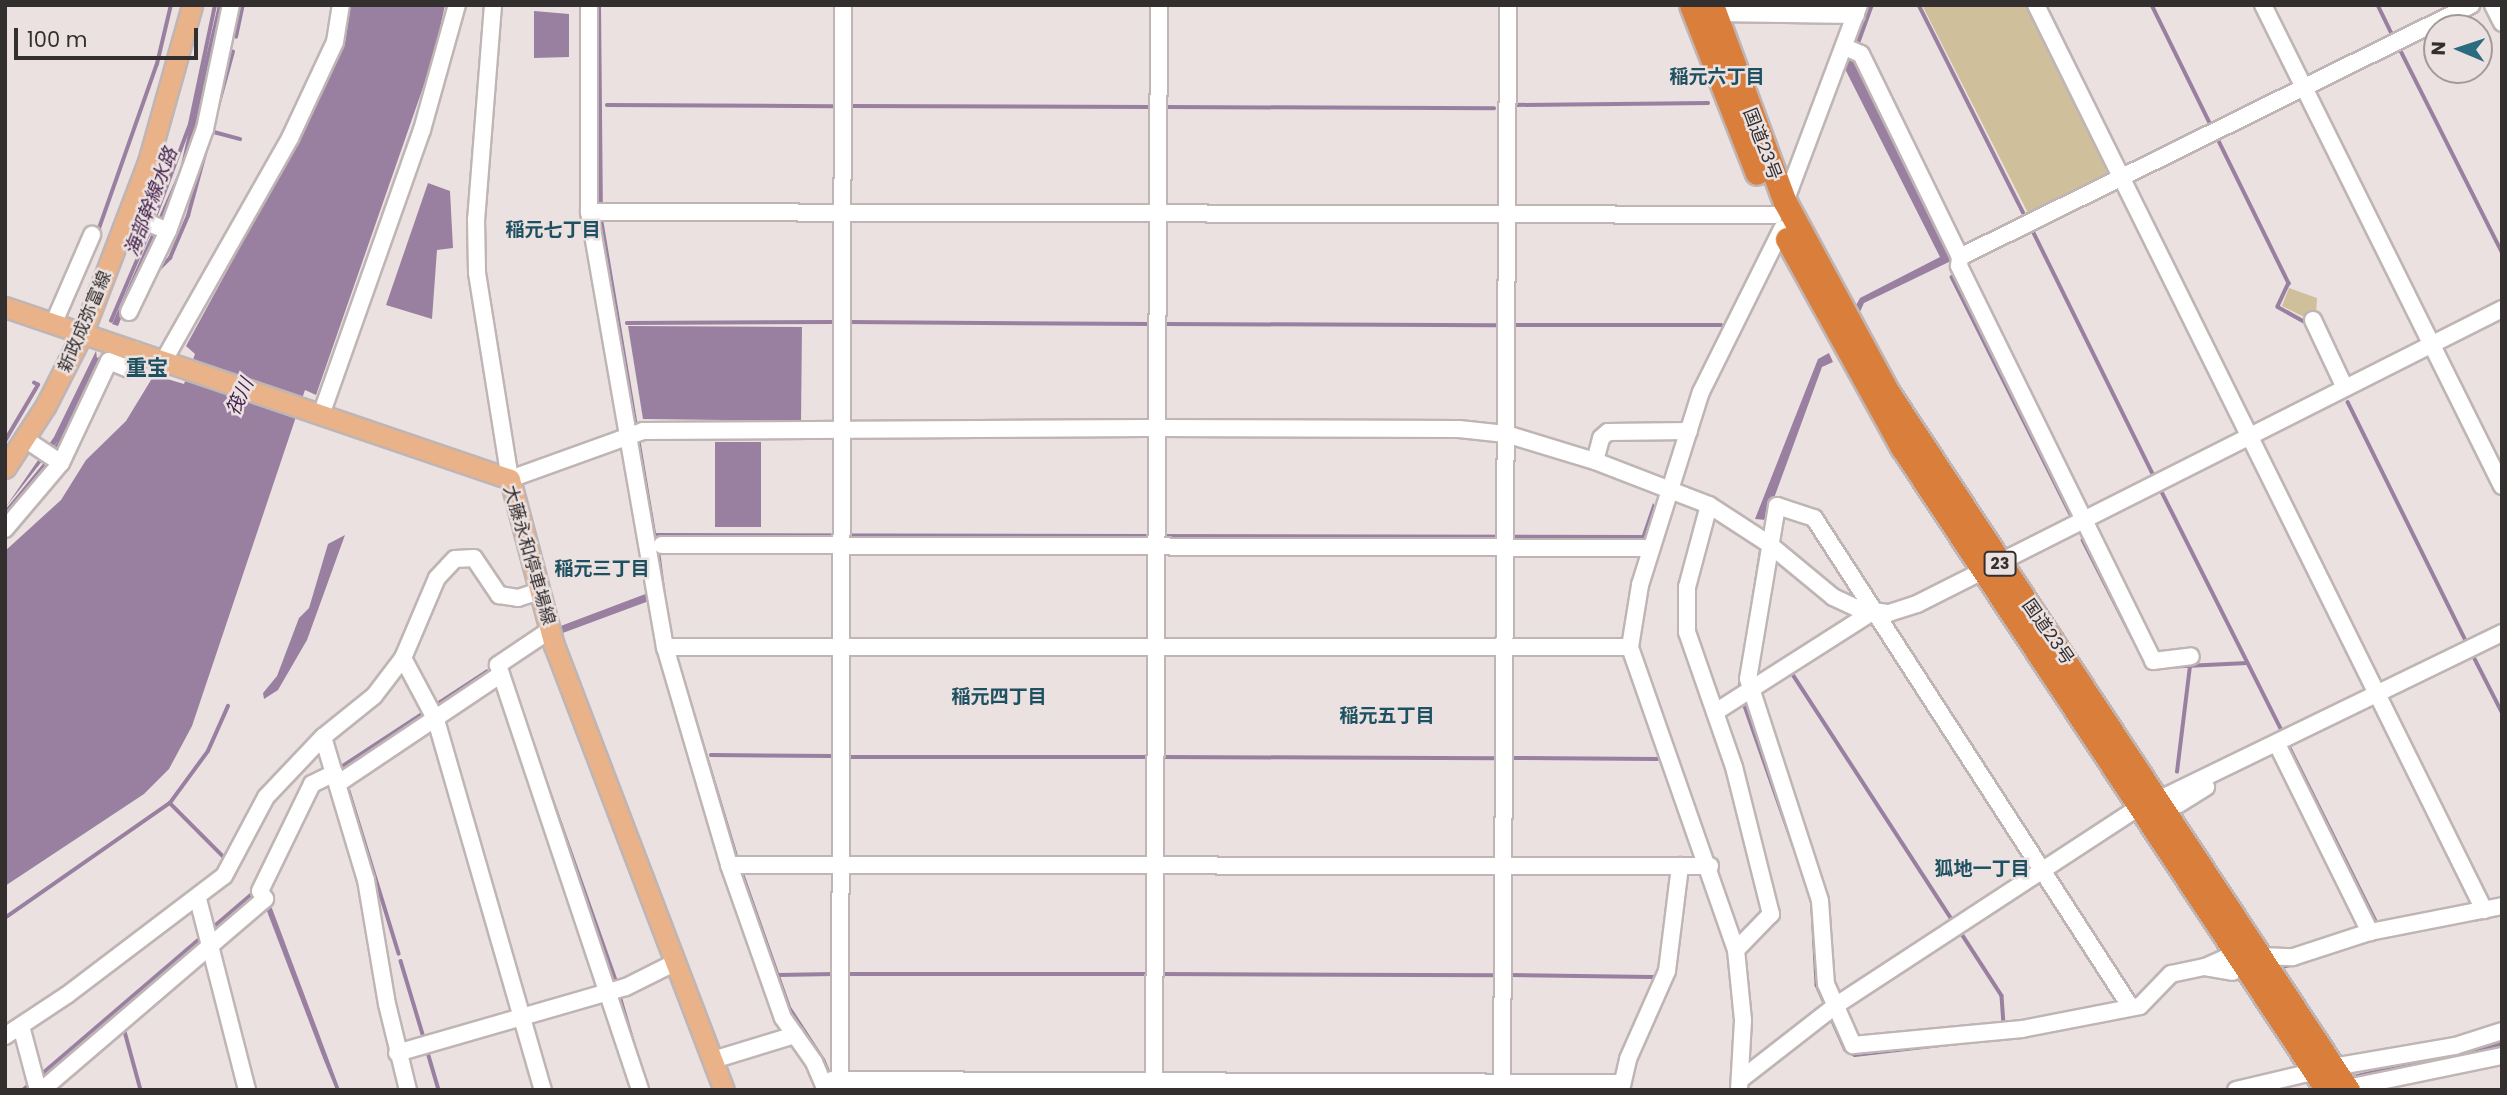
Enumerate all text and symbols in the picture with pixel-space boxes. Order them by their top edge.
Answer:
scale bar [18,14,201,58]
north arrow [2423,14,2493,84]
text: 100 m [27,25,87,54]
text: N [2425,41,2452,56]
district label: 稲元六丁目 [1670,66,1764,88]
street label: 国道23号 [1738,105,1786,183]
water label: 海部幹線水路 [120,145,182,259]
district label: 稲元七丁目 [506,219,600,241]
street label: 新政成弥富線 [54,268,116,376]
district label: 重宝 [126,355,168,381]
water label: 筏川 [222,375,258,419]
street label: 大藤永和停車場線 [499,483,559,627]
road number: 23 [1982,552,2018,576]
district label: 稲元三丁目 [555,558,649,580]
street label: 国道23号 [2018,595,2078,669]
district label: 稲元四丁目 [952,686,1046,708]
district label: 稲元五丁目 [1340,705,1434,727]
district label: 狐地一丁目 [1935,858,2029,880]

